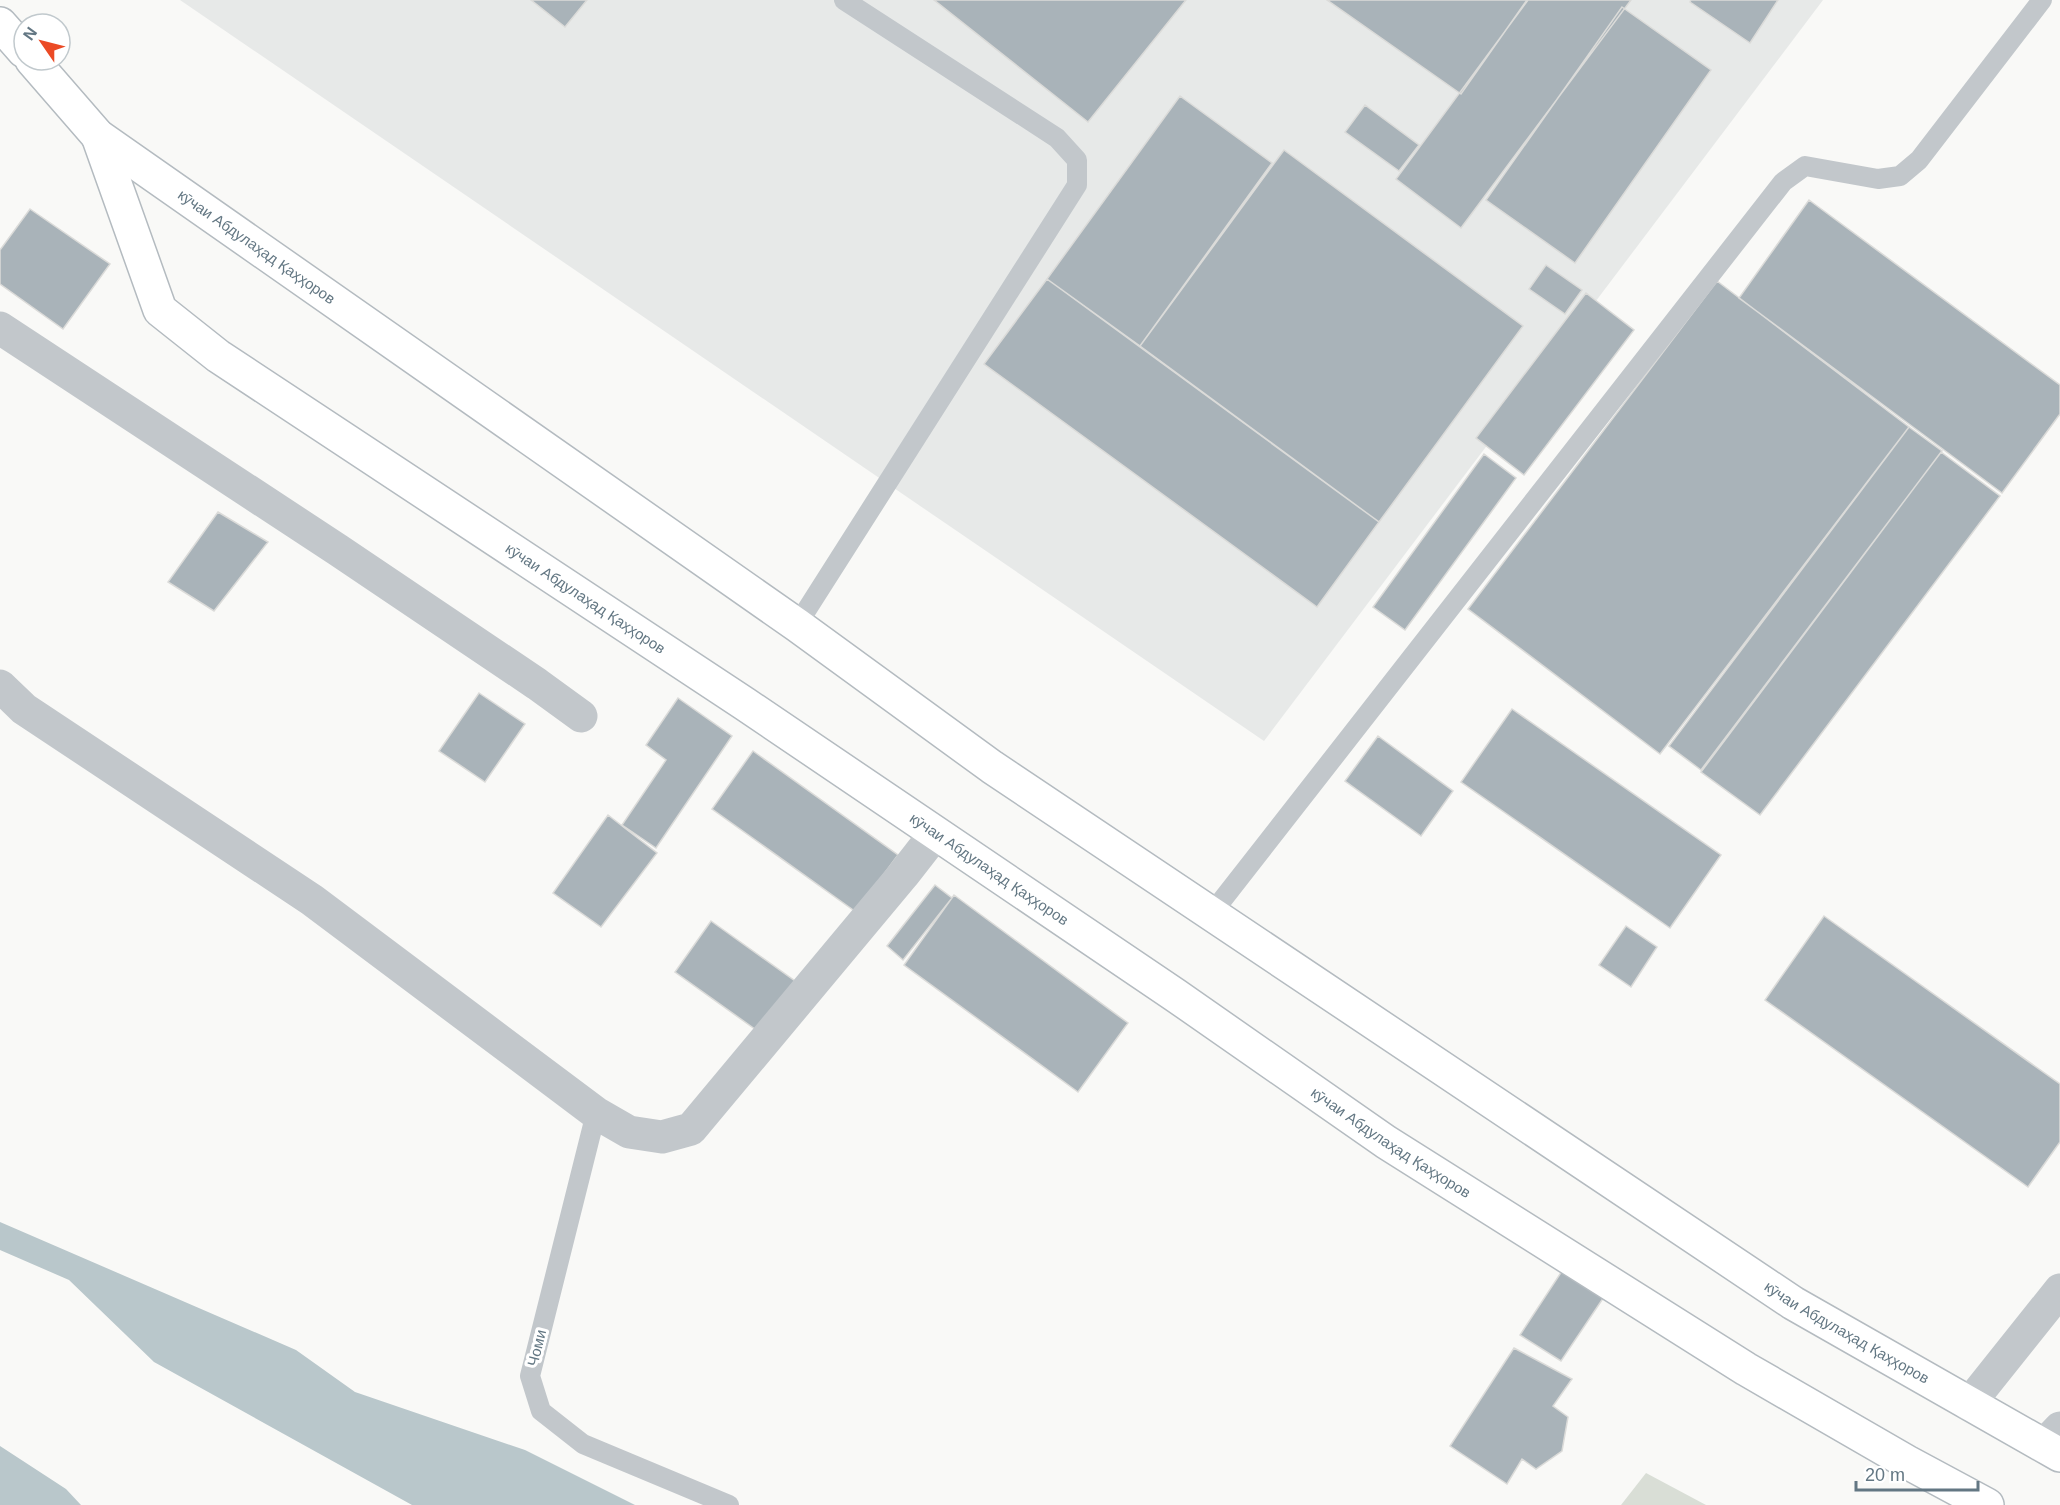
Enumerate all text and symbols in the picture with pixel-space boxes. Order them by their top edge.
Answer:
north arrow [12,12,72,72]
text: N [20,24,40,43]
street label: кӯчаи Абдулаҳад Қаҳҳоров [175,186,338,307]
street label: кӯчаи Абдулаҳад Қаҳҳоров [503,539,669,657]
street label: кӯчаи Абдулаҳад Қаҳҳоров [907,809,1072,928]
street label: кӯчаи Абдулаҳад Қаҳҳоров [1308,1083,1474,1201]
street label: кӯчаи Абдулаҳад Қаҳҳоров [1761,1277,1932,1387]
street label: Чоми [524,1328,549,1368]
scale bar [1856,1454,1978,1492]
text: 20 m [1865,1465,1905,1485]

